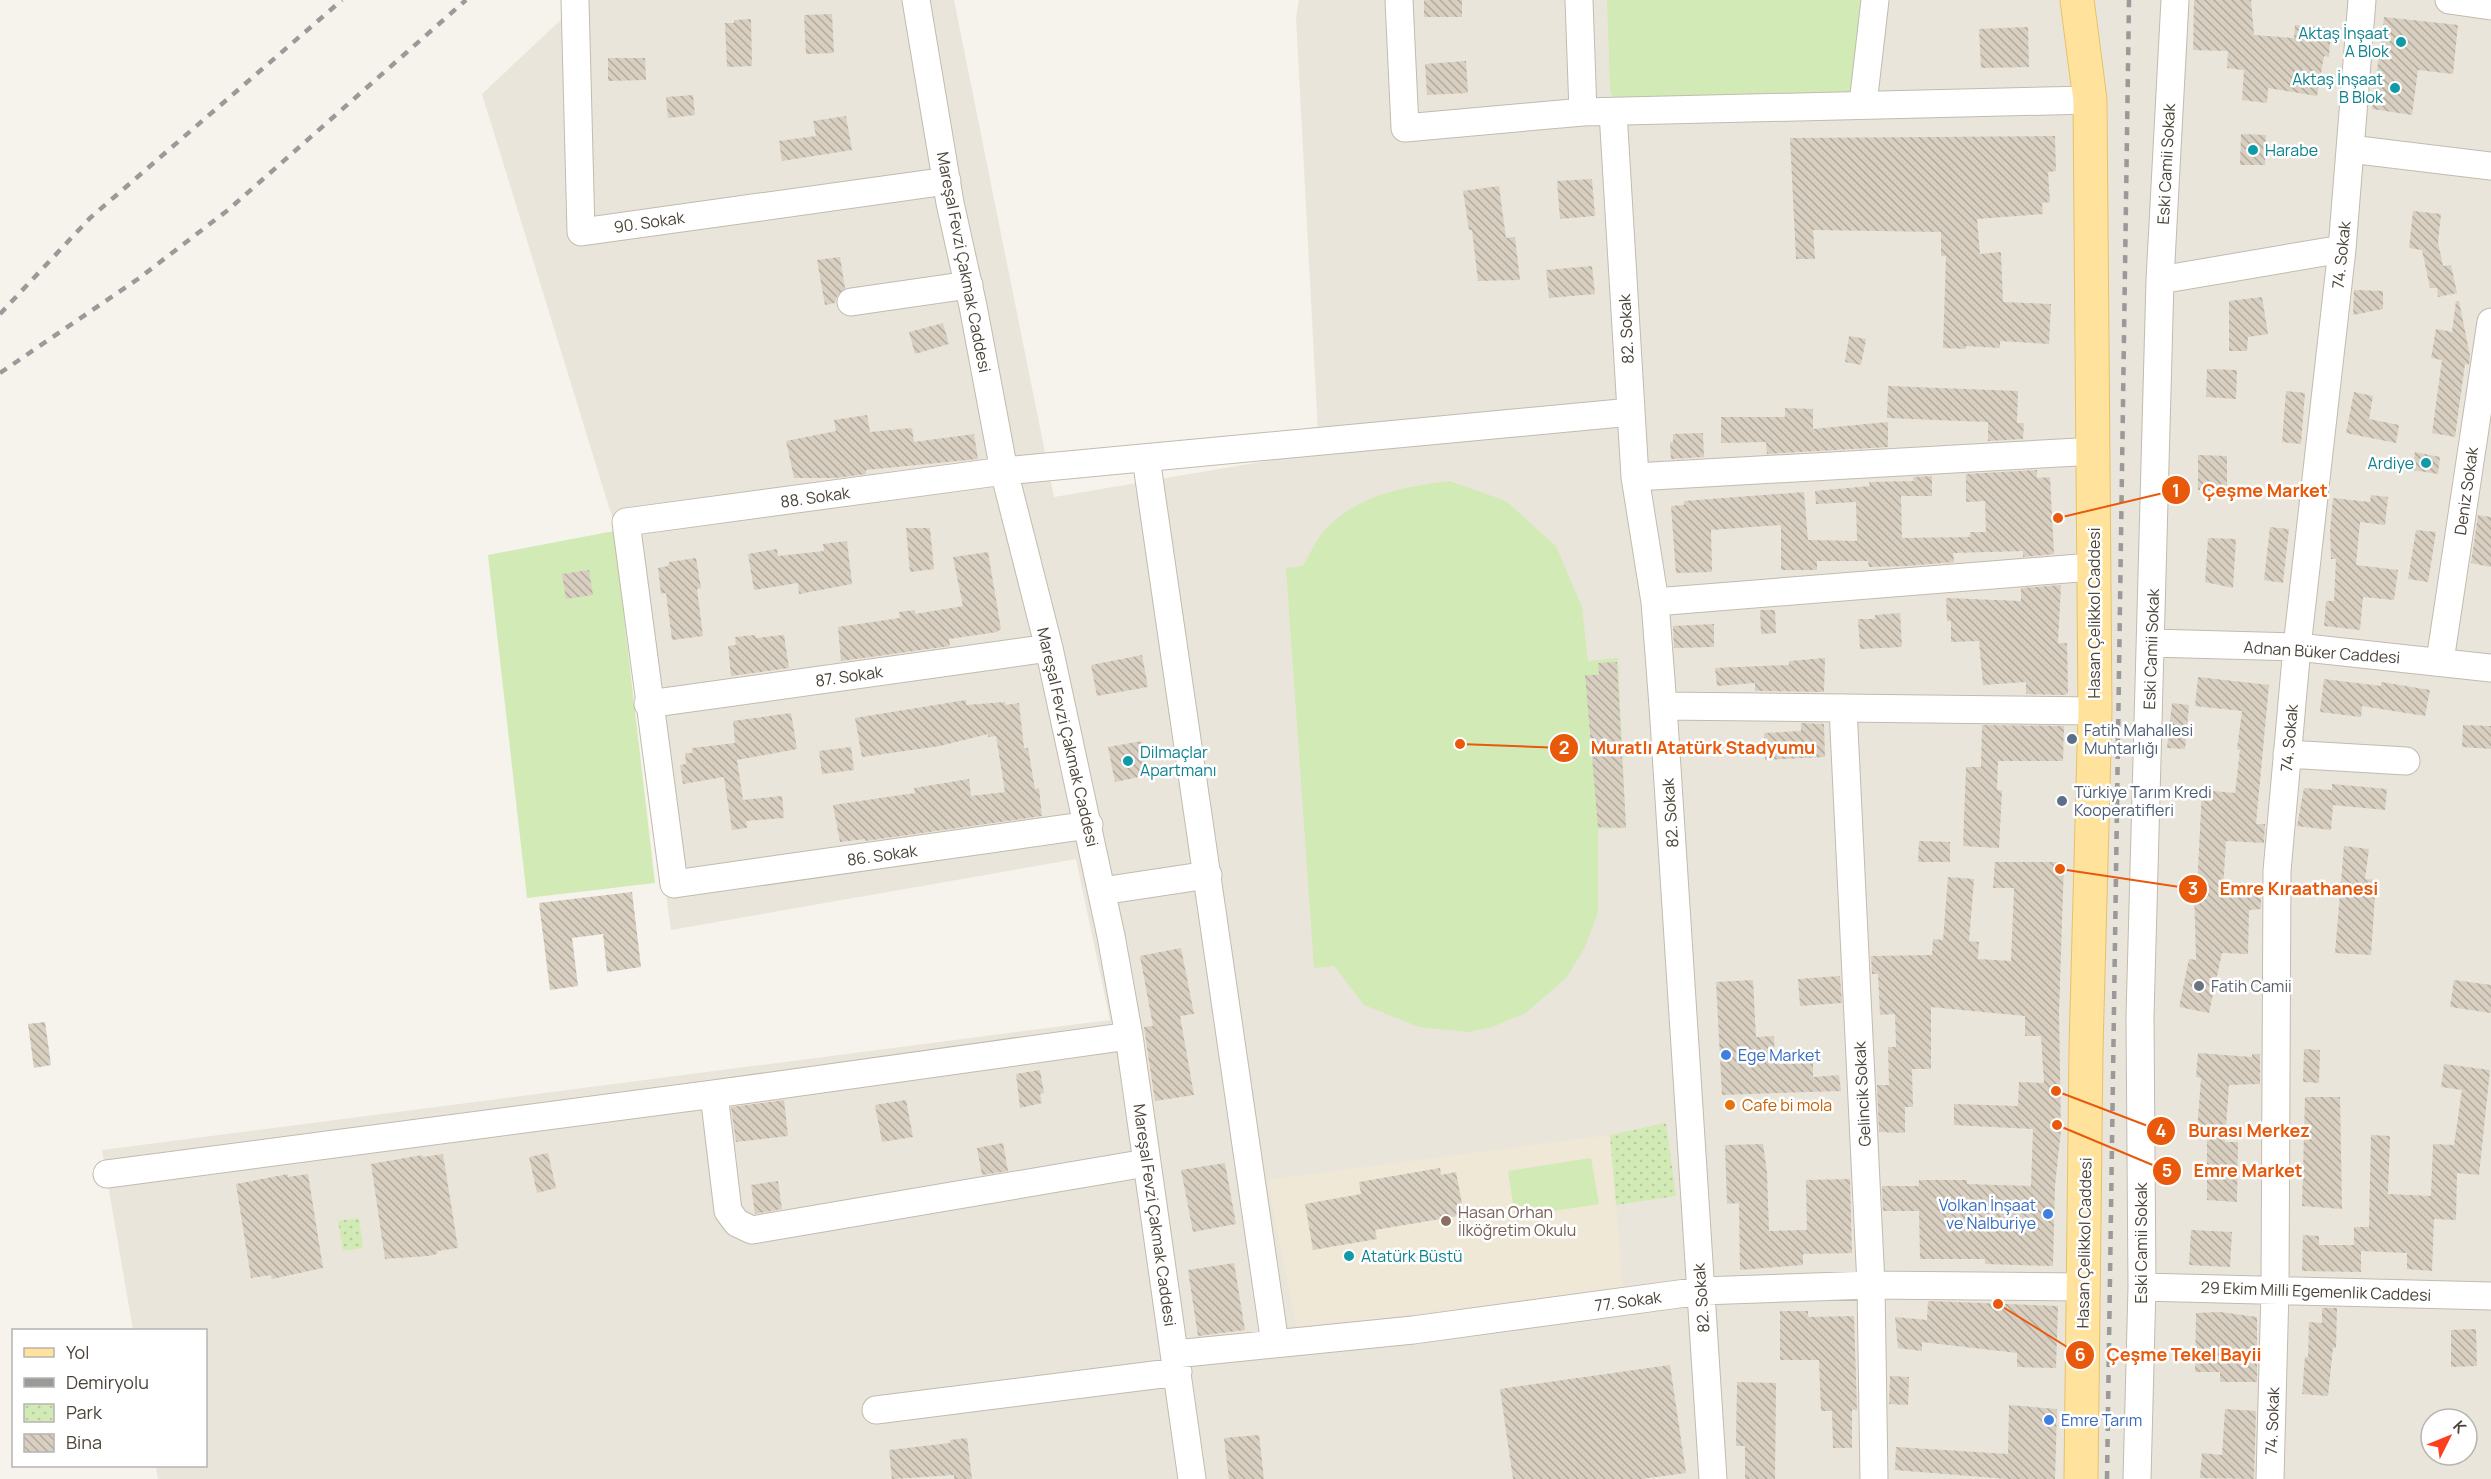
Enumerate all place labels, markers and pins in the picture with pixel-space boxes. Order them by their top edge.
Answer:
place label: Aktaş İnşaat A Blok [2298,22,2390,62]
marker: Aktaş İnşaat A Blok [2394,35,2408,49]
place label: Aktaş İnşaat B Blok [2292,68,2384,108]
marker: Aktaş İnşaat B Blok [2388,81,2402,95]
place label: Harabe [2265,139,2318,161]
marker: Harabe [2246,143,2260,157]
place label: Ardiye [2368,452,2414,474]
marker: Ardiye [2419,456,2433,470]
callout: Çeşme Market [2161,472,2340,508]
place label: Fatih Mahallesi Muhtarlığı [2084,719,2193,759]
callout: Muratlı Atatürk Stadyumu [1549,730,1828,766]
marker: Fatih Mahallesi Muhtarlığı [2065,732,2079,746]
place label: Dilmaçlar Apartmanı [1140,741,1216,781]
marker: Dilmaçlar Apartmanı [1121,754,1135,768]
place label: Türkiye Tarım Kredi Kooperatifleri [2074,781,2212,821]
marker: Türkiye Tarım Kredi Kooperatifleri [2055,794,2069,808]
callout: Emre Kıraathanesi [2178,871,2391,907]
place label: Fatih Camii [2211,975,2292,997]
marker: Fatih Camii [2192,979,2206,993]
place label: Ege Market [1738,1044,1821,1066]
marker: Ege Market [1719,1048,1733,1062]
place label: Cafe bi mola [1742,1094,1832,1116]
marker: Cafe bi mola [1723,1098,1737,1112]
callout: Burası Merkez [2146,1113,2322,1149]
callout: Emre Market [2152,1153,2315,1189]
place label: Volkan İnşaat ve Nalburiye [1939,1194,2036,1234]
place label: Hasan Orhan İlköğretim Okulu [1458,1201,1576,1241]
marker: Volkan İnşaat ve Nalburiye [2041,1207,2055,1221]
marker: Hasan Orhan İlköğretim Okulu [1439,1214,1453,1228]
place label: Atatürk Büstü [1361,1245,1463,1267]
marker: Atatürk Büstü [1342,1249,1356,1263]
callout: Çeşme Tekel Bayii [2065,1337,2274,1373]
place label: Emre Tarım [2061,1409,2142,1431]
marker: Emre Tarım [2042,1413,2056,1427]

